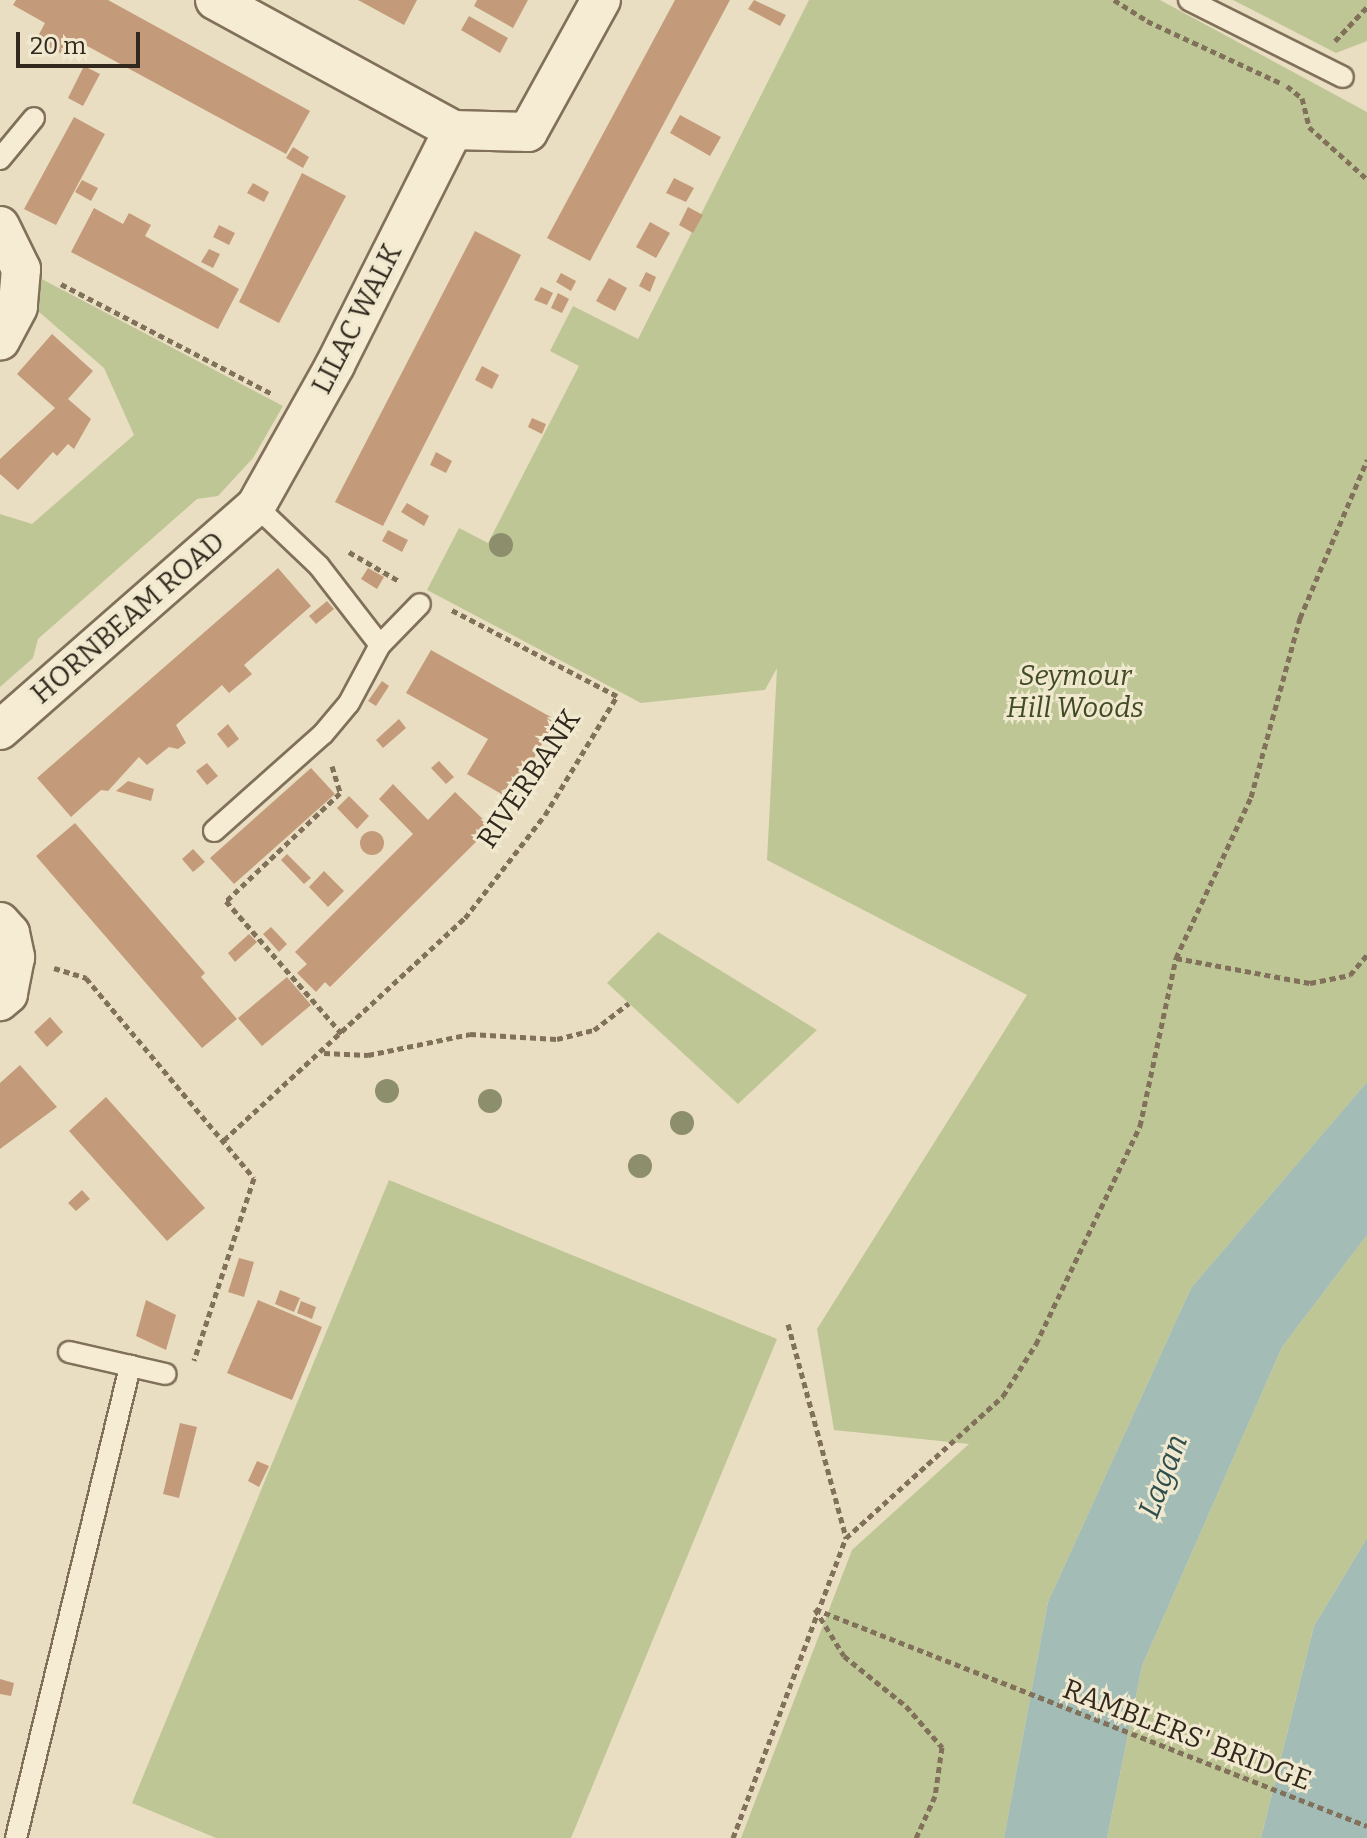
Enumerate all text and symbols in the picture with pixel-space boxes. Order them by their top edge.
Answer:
scale bar [20,16,144,66]
text: 20 m [30,32,86,60]
street label: LILAC WALK [305,238,409,400]
street label: HORNBEAM ROAD [25,525,231,711]
park label: Seymour Hill Woods [1006,659,1144,725]
street label: RIVERBANK [470,703,588,855]
water label: Lagan [1131,1429,1195,1523]
street label: RAMBLERS' BRIDGE [1058,1672,1316,1798]

